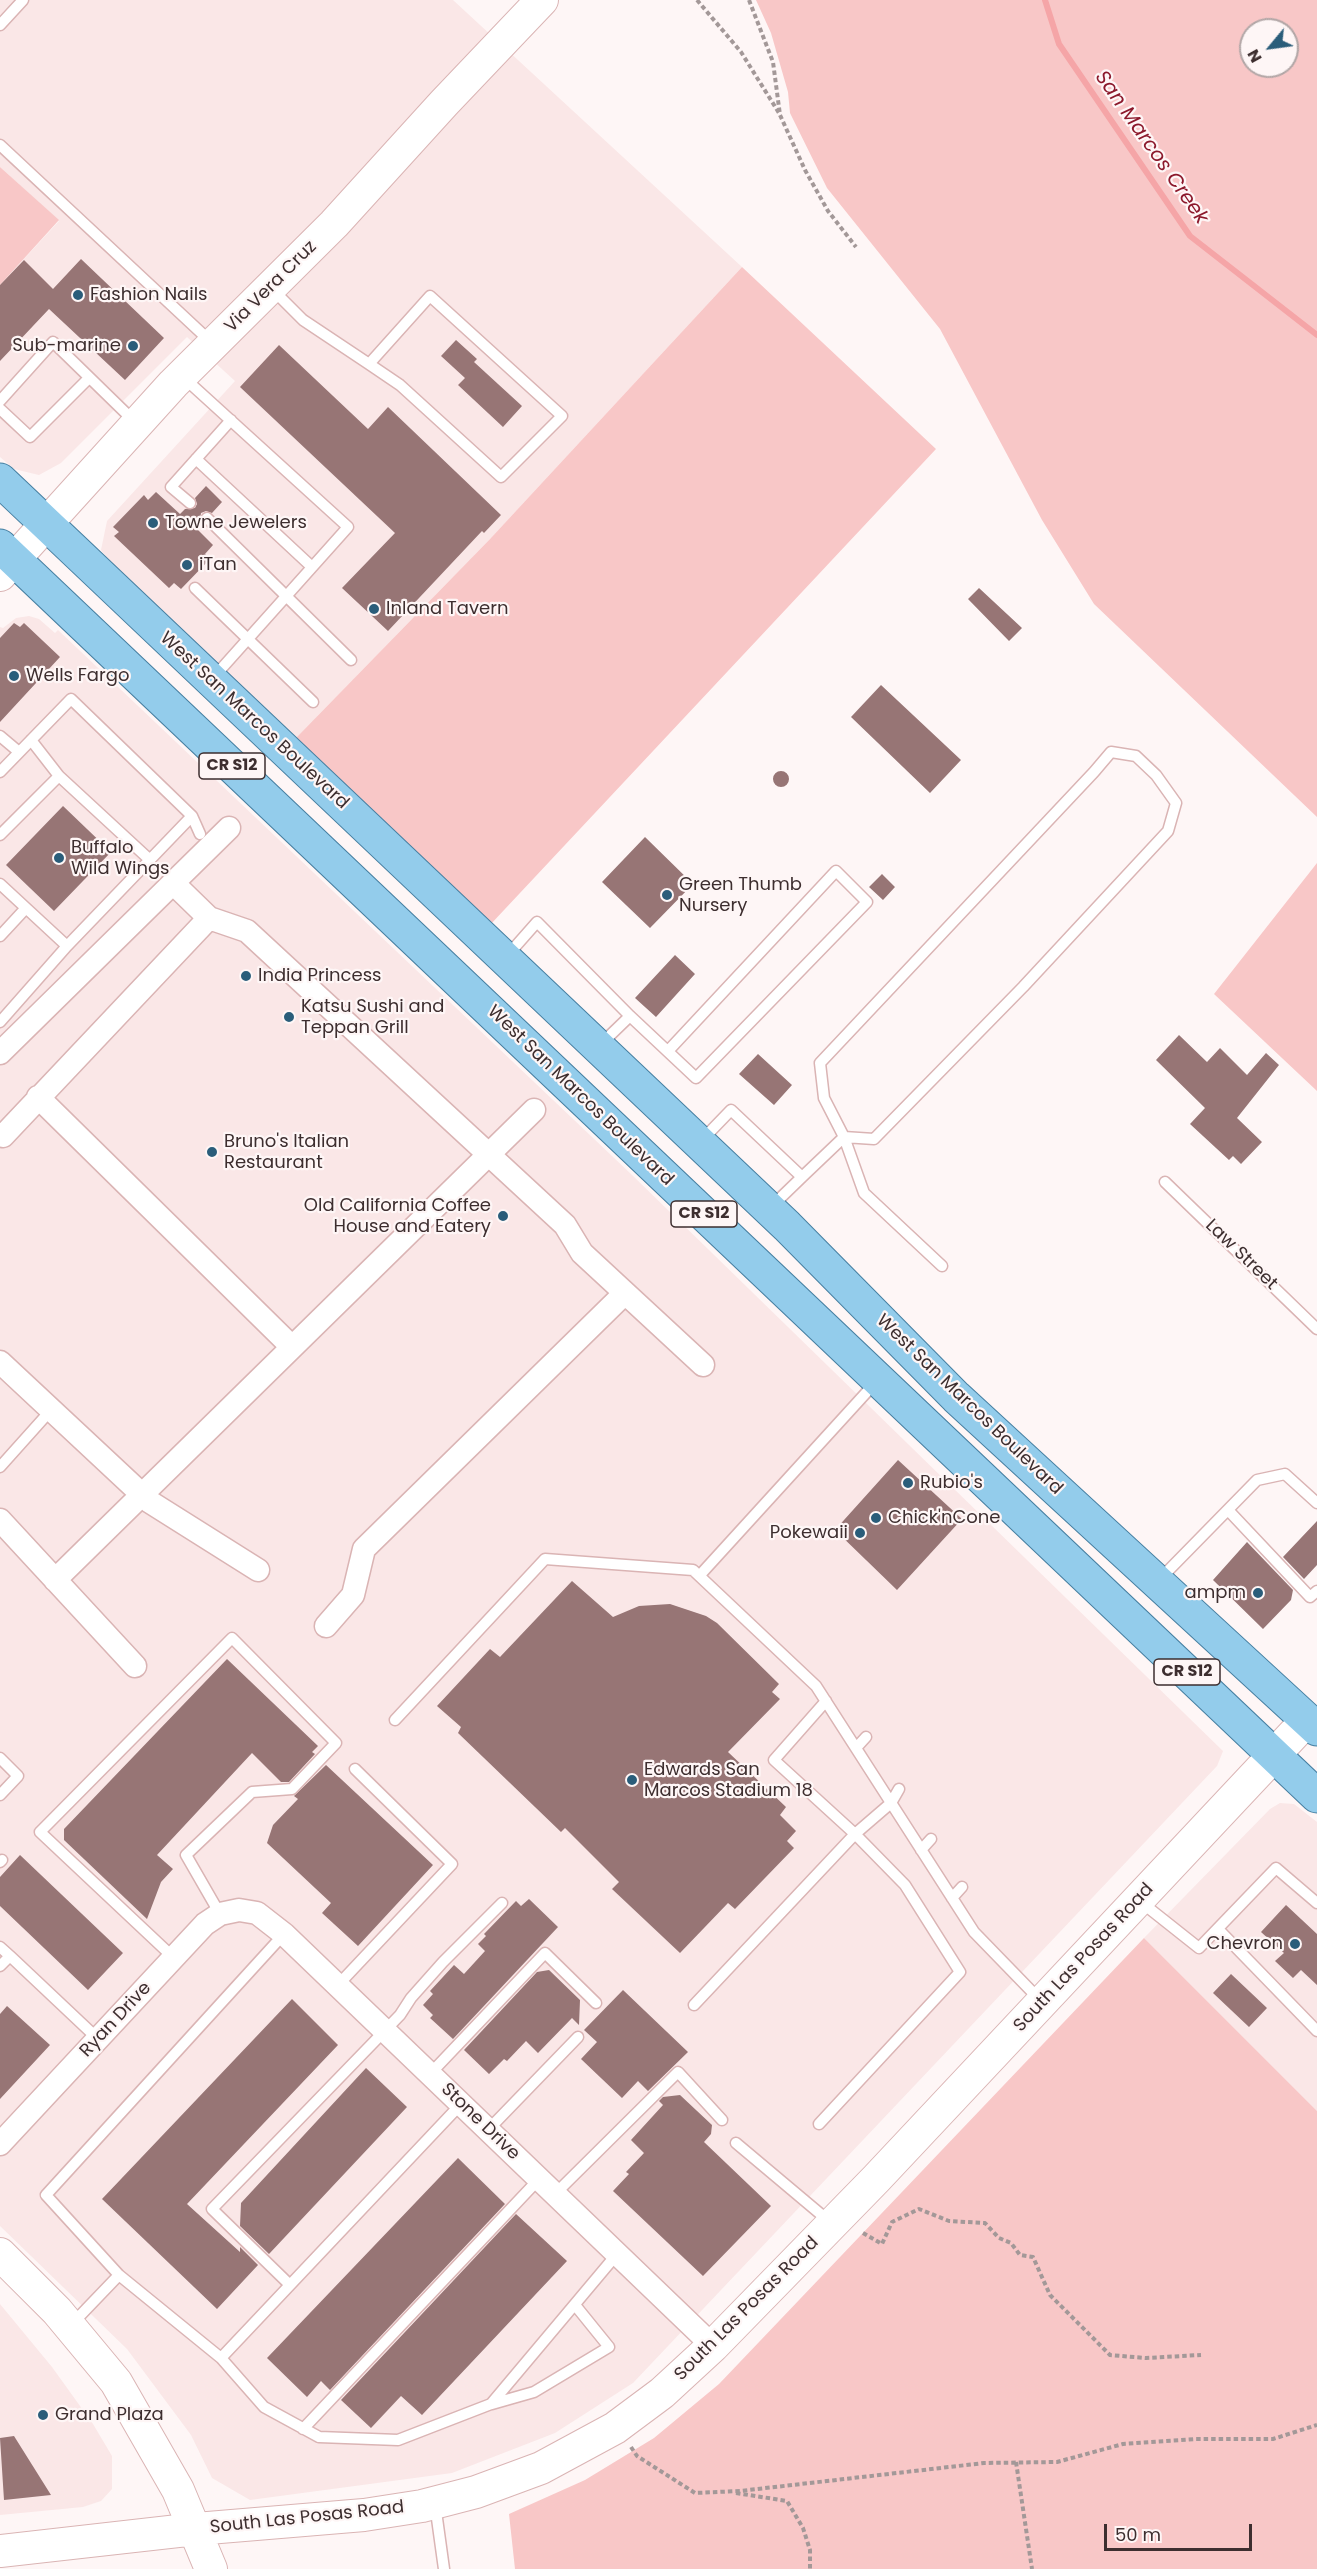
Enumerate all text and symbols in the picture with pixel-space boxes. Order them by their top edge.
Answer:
north arrow [1239,18,1299,78]
text: N [1242,45,1268,67]
water label: San Marcos Creek [1089,67,1213,229]
street label: Via Vera Cruz [221,237,321,337]
place label: Fashion Nails [90,284,208,306]
marker: Fashion Nails [71,288,85,302]
place label: Sub-marine [12,335,121,357]
marker: Sub-marine [126,339,140,353]
place label: Towne Jewelers [165,512,307,534]
marker: Towne Jewelers [146,516,160,530]
place label: iTan [199,554,237,576]
marker: iTan [180,558,194,572]
place label: Inland Tavern [386,598,508,620]
marker: Inland Tavern [367,602,381,616]
street label: West San Marcos Boulevard [155,628,353,814]
place label: Wells Fargo [26,665,129,687]
marker: Wells Fargo [7,669,21,683]
road number: CR S12 [199,753,265,779]
place label: Buffalo Wild Wings [71,837,169,880]
marker: Buffalo Wild Wings [52,851,66,865]
place label: Green Thumb Nursery [679,874,802,916]
marker: Green Thumb Nursery [660,888,674,902]
place label: India Princess [258,965,381,987]
marker: India Princess [239,969,253,983]
place label: Katsu Sushi and Teppan Grill [301,996,444,1038]
street label: West San Marcos Boulevard [482,1001,678,1191]
marker: Katsu Sushi and Teppan Grill [282,1010,296,1024]
place label: Bruno's Italian Restaurant [224,1131,349,1174]
marker: Bruno's Italian Restaurant [205,1145,219,1159]
place label: Old California Coffee House and Eatery [304,1195,491,1238]
road number: CR S12 [671,1201,737,1227]
marker: Old California Coffee House and Eatery [496,1209,510,1223]
street label: Law Street [1200,1215,1282,1295]
street label: West San Marcos Boulevard [871,1310,1067,1500]
place label: Rubio's [920,1472,983,1494]
marker: Rubio's [901,1476,915,1490]
place label: Chick'nCone [888,1507,1001,1529]
marker: Chick'nCone [869,1511,883,1525]
place label: Pokewaii [770,1522,848,1544]
marker: Pokewaii [853,1526,867,1540]
place label: ampm [1185,1582,1246,1604]
marker: ampm [1251,1586,1265,1600]
road number: CR S12 [1154,1659,1220,1685]
place label: Edwards San Marcos Stadium 18 [644,1759,813,1802]
marker: Edwards San Marcos Stadium 18 [625,1773,639,1787]
street label: South Las Posas Road [1010,1879,1158,2037]
place label: Chevron [1207,1933,1283,1955]
marker: Chevron [1288,1937,1302,1951]
street label: Ryan Drive [76,1978,156,2062]
street label: Stone Drive [436,2079,524,2165]
street label: South Las Posas Road [670,2232,824,2386]
place label: Grand Plaza [55,2404,164,2426]
marker: Grand Plaza [36,2408,50,2422]
street label: South Las Posas Road [209,2497,405,2539]
scale bar [1107,2512,1256,2550]
text: 50 m [1115,2522,1161,2547]

